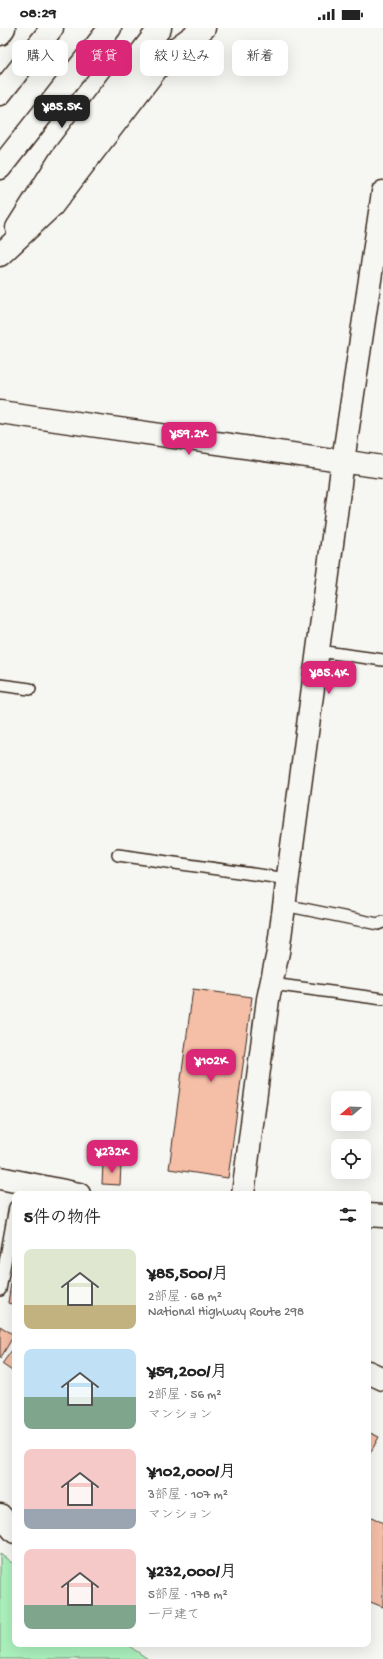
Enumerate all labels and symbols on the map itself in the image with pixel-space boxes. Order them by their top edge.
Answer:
pin: ¥85.5K [29,95,95,129]
pin: ¥59.2K [156,422,222,456]
pin: ¥85.4K [296,661,362,695]
pin: ¥102K [183,1049,239,1083]
north arrow [331,1091,371,1131]
pin: ¥232K [84,1140,140,1174]

